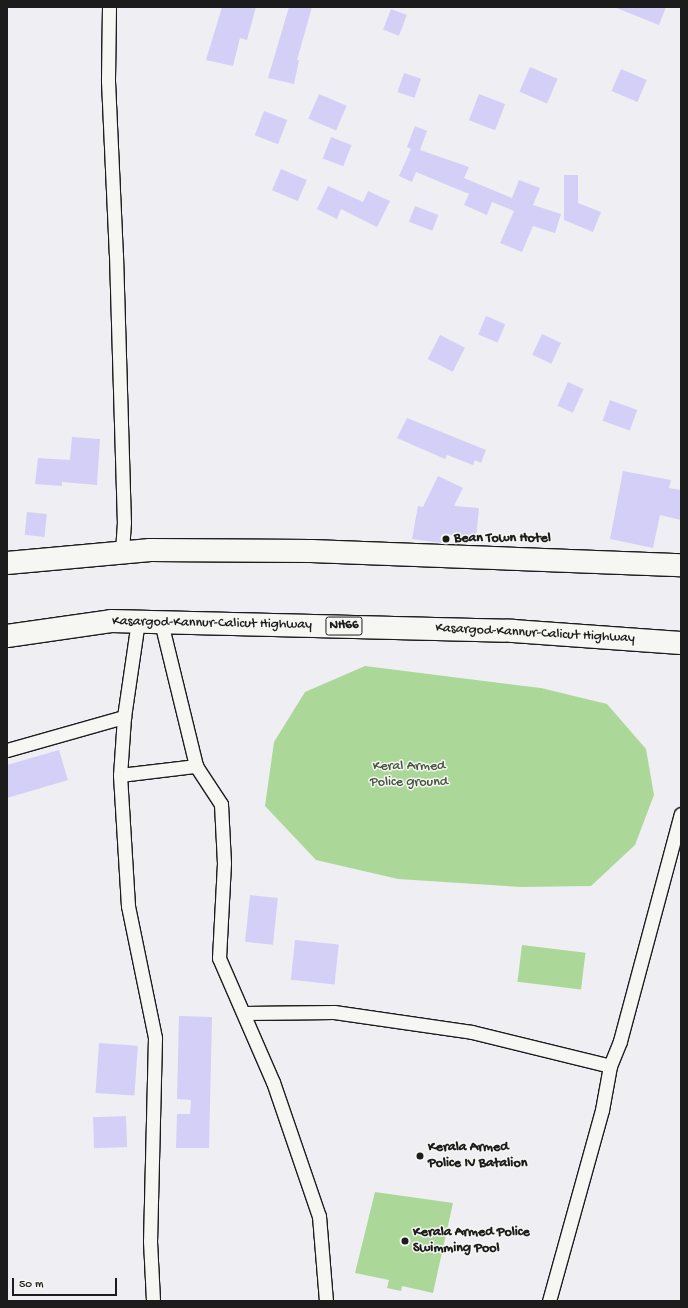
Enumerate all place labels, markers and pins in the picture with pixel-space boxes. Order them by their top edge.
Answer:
place label: Bean Town Hotel [454,531,551,547]
marker: Bean Town Hotel [441,534,451,544]
place label: Kerala Armed Police IV Batalion [428,1140,527,1172]
marker: Kerala Armed Police IV Batalion [415,1151,425,1161]
place label: Kerala Armed Police Swimming Pool [413,1225,530,1258]
marker: Kerala Armed Police Swimming Pool [400,1236,410,1246]

